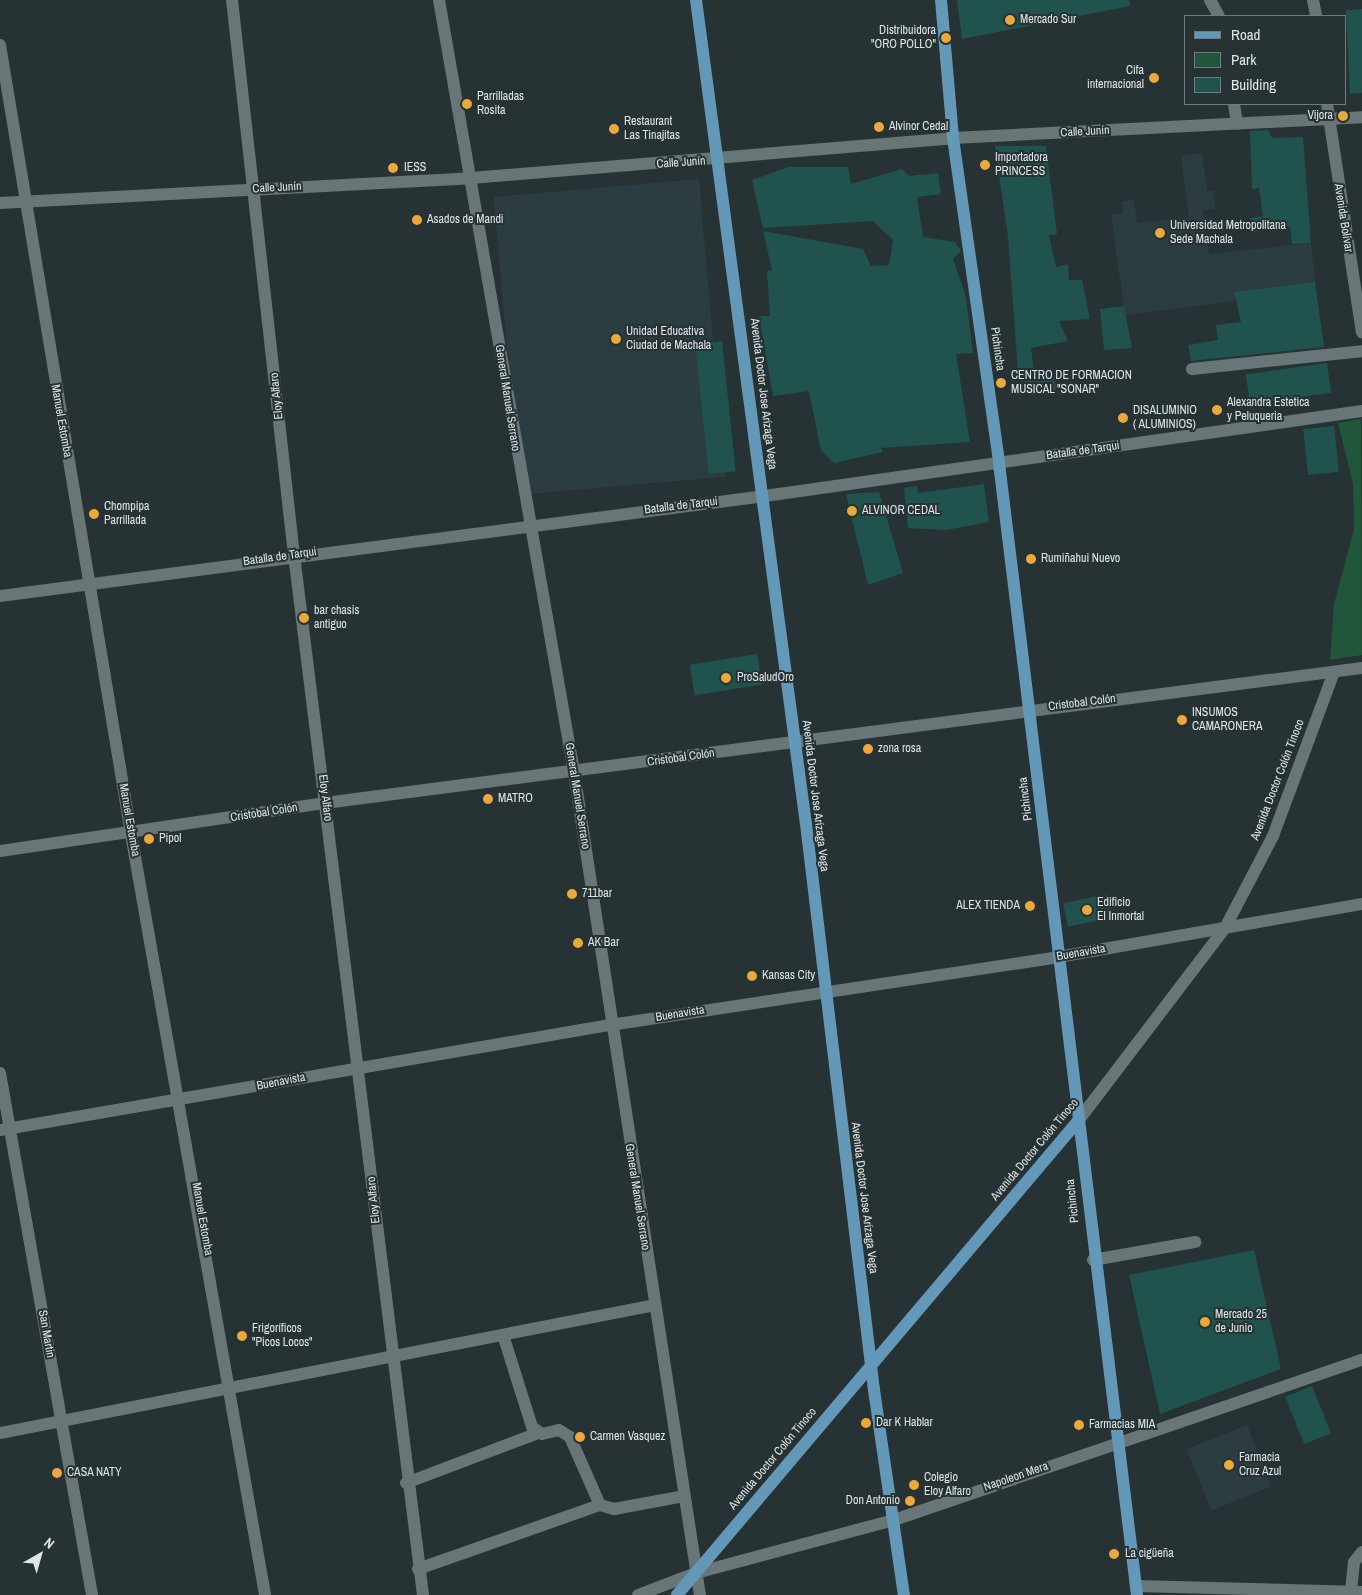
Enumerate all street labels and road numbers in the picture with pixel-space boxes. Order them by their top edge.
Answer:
street label: Calle Junín [1060,124,1110,140]
street label: Calle Junín [656,154,706,172]
street label: Calle Junín [252,180,302,196]
street label: Avenida Bolívar [1330,183,1356,253]
street label: Avenida Doctor Jose Arízaga Vega [747,317,779,471]
street label: Pichincha [987,326,1007,372]
street label: General Manuel Serrano [491,344,523,452]
street label: Eloy Alfaro [267,372,287,420]
street label: Manuel Estomba [47,383,75,459]
street label: Batalla de Tarqui [1045,439,1121,463]
street label: Batalla de Tarqui [643,494,719,518]
street label: Batalla de Tarqui [242,545,318,569]
street label: Cristobal Colón [1047,692,1117,714]
street label: Avenida Doctor Colón Tinoco [1248,717,1308,843]
street label: Avenida Doctor Jose Arízaga Vega [799,719,831,873]
street label: General Manuel Serrano [561,742,593,850]
street label: Cristobal Colón [646,746,716,770]
street label: Eloy Alfaro [315,774,335,822]
street label: Pichincha [1016,776,1036,822]
street label: Manuel Estomba [115,782,143,858]
street label: Cristobal Colón [229,801,299,825]
street label: Buenavista [1056,942,1106,964]
street label: Buenavista [655,1003,705,1025]
street label: Buenavista [255,1070,307,1094]
street label: Avenida Doctor Colón Tinoco [988,1096,1082,1204]
street label: Avenida Doctor Jose Arízaga Vega [848,1121,880,1275]
street label: General Manuel Serrano [621,1143,653,1251]
street label: Eloy Alfaro [364,1176,384,1224]
street label: Pichincha [1064,1178,1082,1224]
street label: Manuel Estomba [188,1181,216,1257]
street label: San Martin [35,1309,57,1359]
street label: Avenida Doctor Colón Tinoco [726,1405,820,1513]
street label: Napoleon Mera [982,1459,1050,1495]

